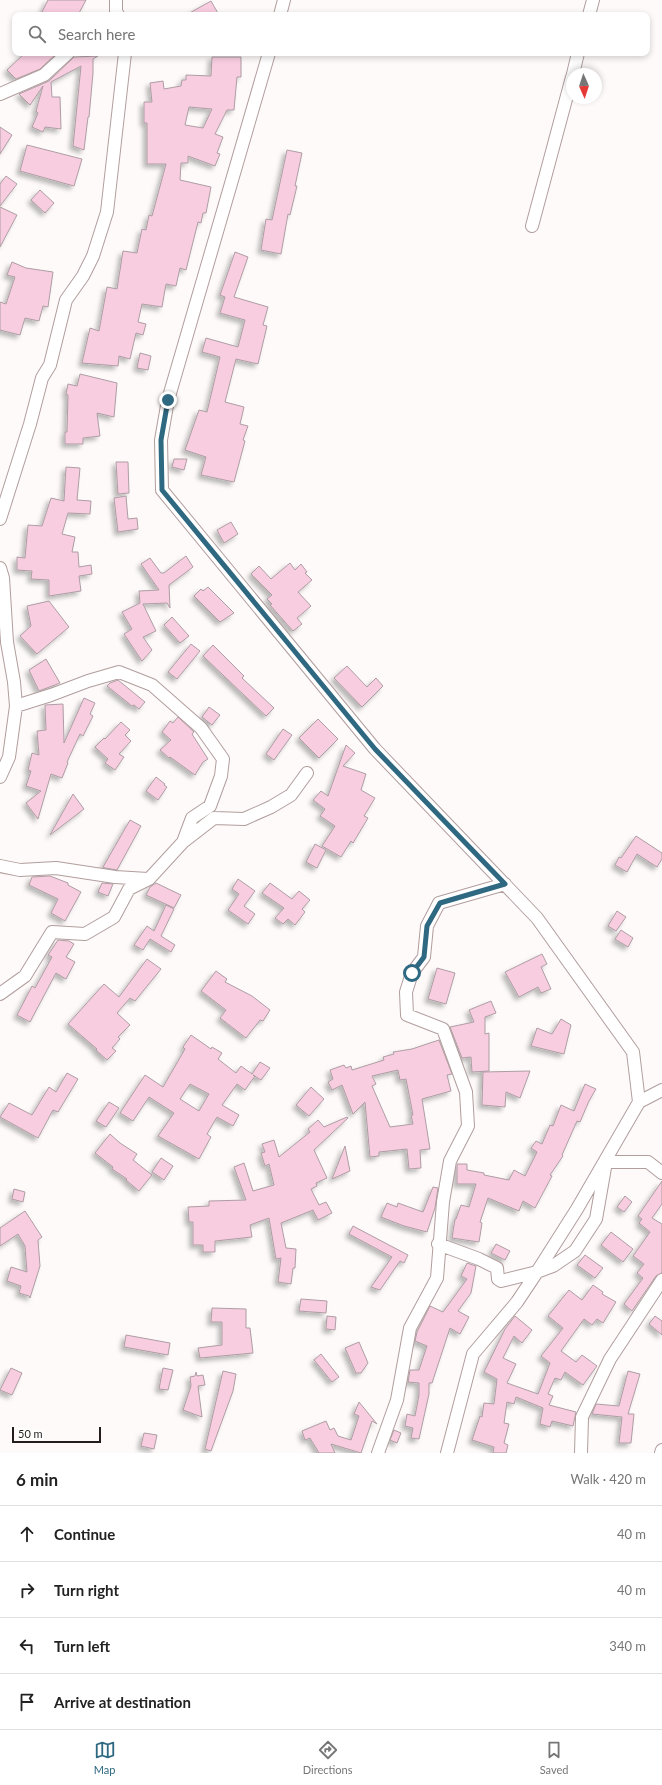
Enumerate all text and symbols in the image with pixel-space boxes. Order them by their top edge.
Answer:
search box [12,12,650,56]
icon: search [26,23,48,45]
text: Search here [58,25,135,43]
north arrow [566,68,602,104]
route end [159,391,177,409]
route start [403,964,421,982]
scale bar [12,1425,101,1444]
text: 50 m [18,1427,43,1440]
text: 6 min [16,1469,58,1490]
text: Walk · 420 m [570,1471,646,1487]
icon: ahead [16,1523,38,1545]
text: Continue [54,1525,115,1543]
text: 40 m [617,1526,646,1542]
icon: right [16,1579,38,1601]
text: Turn right [54,1581,119,1599]
text: 40 m [617,1582,646,1598]
icon: left [16,1635,38,1657]
text: Turn left [54,1637,110,1655]
text: 340 m [609,1638,646,1654]
icon: arrive [16,1691,38,1713]
text: Arrive at destination [54,1693,191,1711]
tab: Map [94,1739,116,1776]
tab: Directions [303,1739,352,1776]
tab: Saved [540,1739,568,1776]

